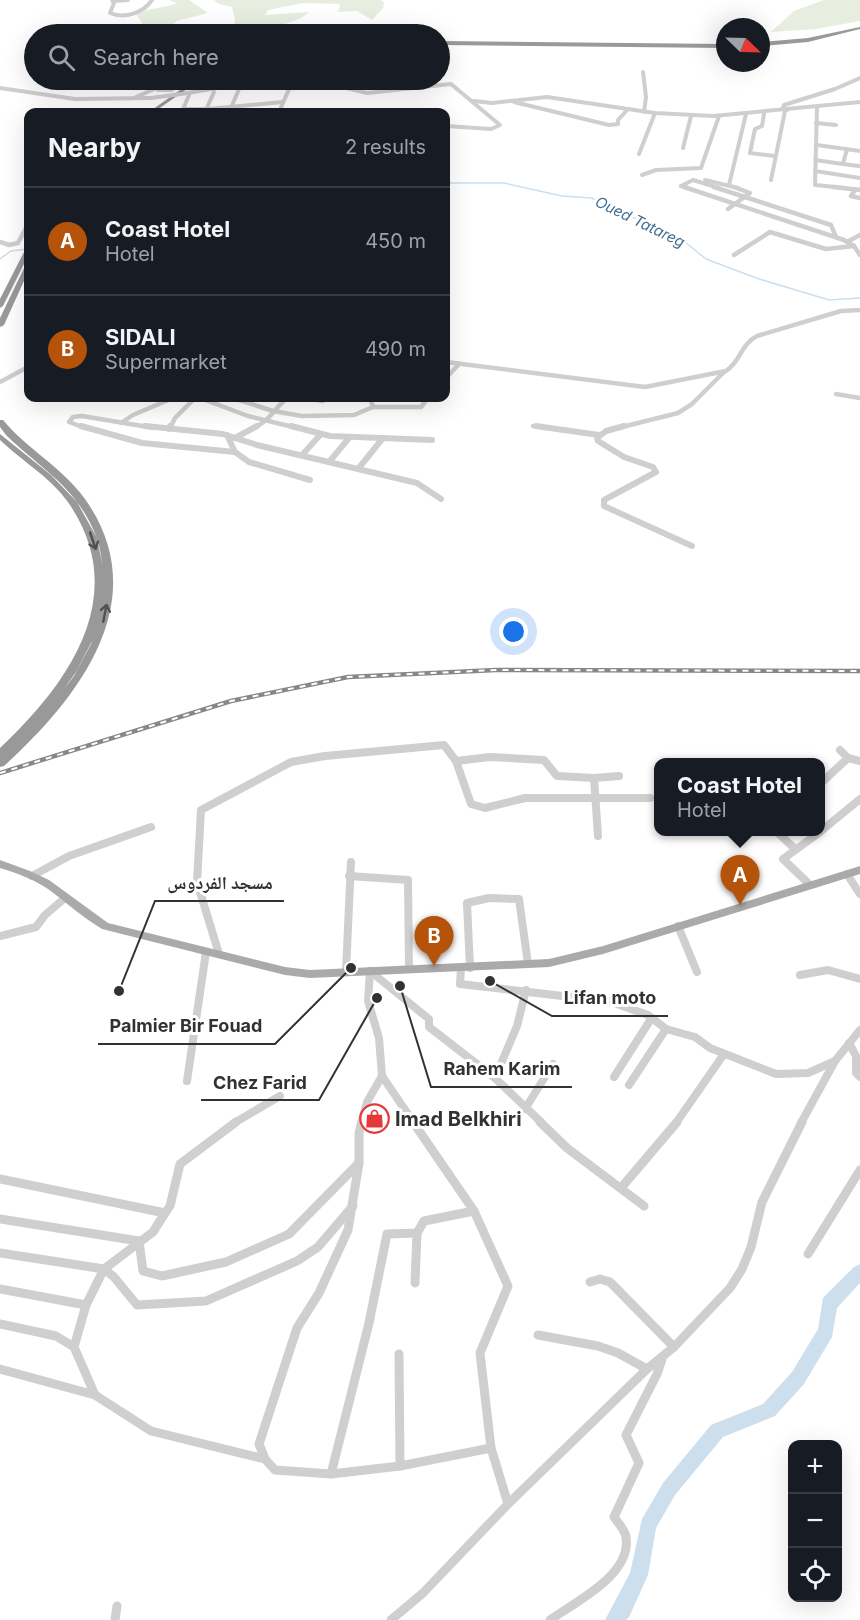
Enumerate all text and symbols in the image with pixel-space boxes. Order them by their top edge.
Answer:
north arrow [716,18,770,72]
search box [24,24,450,90]
icon: search [45,41,78,74]
text: Search here [93,44,219,70]
text: Nearby [48,132,141,163]
text: 2 results [345,135,426,159]
water label: Oued Tatareg [592,192,688,251]
text: Coast Hotel [105,216,230,242]
text: A [60,229,75,253]
text: 450 m [365,229,426,253]
text: Hotel [105,242,155,266]
text: SIDALI [105,324,176,350]
text: B [61,337,74,361]
text: 490 m [365,337,426,361]
text: Supermarket [105,350,227,374]
one-way arrow [88,531,99,550]
one-way arrow [100,604,111,624]
your location [499,617,528,646]
popup [654,758,825,836]
text: Coast Hotel [677,772,802,798]
text: Hotel [677,798,727,822]
pin: A [720,856,760,905]
callout: مسجد الفردوس [155,865,284,901]
text: مسجد الفردوس [167,872,273,894]
pin: B [414,916,454,966]
callout: Lifan moto [552,980,668,1016]
text: Lifan moto [564,987,656,1008]
callout: Palmier Bir Fouad [98,1008,275,1044]
text: Palmier Bir Fouad [110,1015,262,1036]
callout: Rahem Karim [431,1051,572,1087]
text: Rahem Karim [444,1058,560,1079]
callout: Chez Farid [201,1064,319,1100]
text: Chez Farid [213,1072,307,1093]
shop icon: Imad Belkhiri [358,1103,390,1135]
place label: Imad Belkhiri [395,1107,522,1131]
map controls [788,1440,842,1602]
button: + [788,1440,842,1494]
button: − [788,1494,842,1548]
button: locate [788,1548,842,1602]

